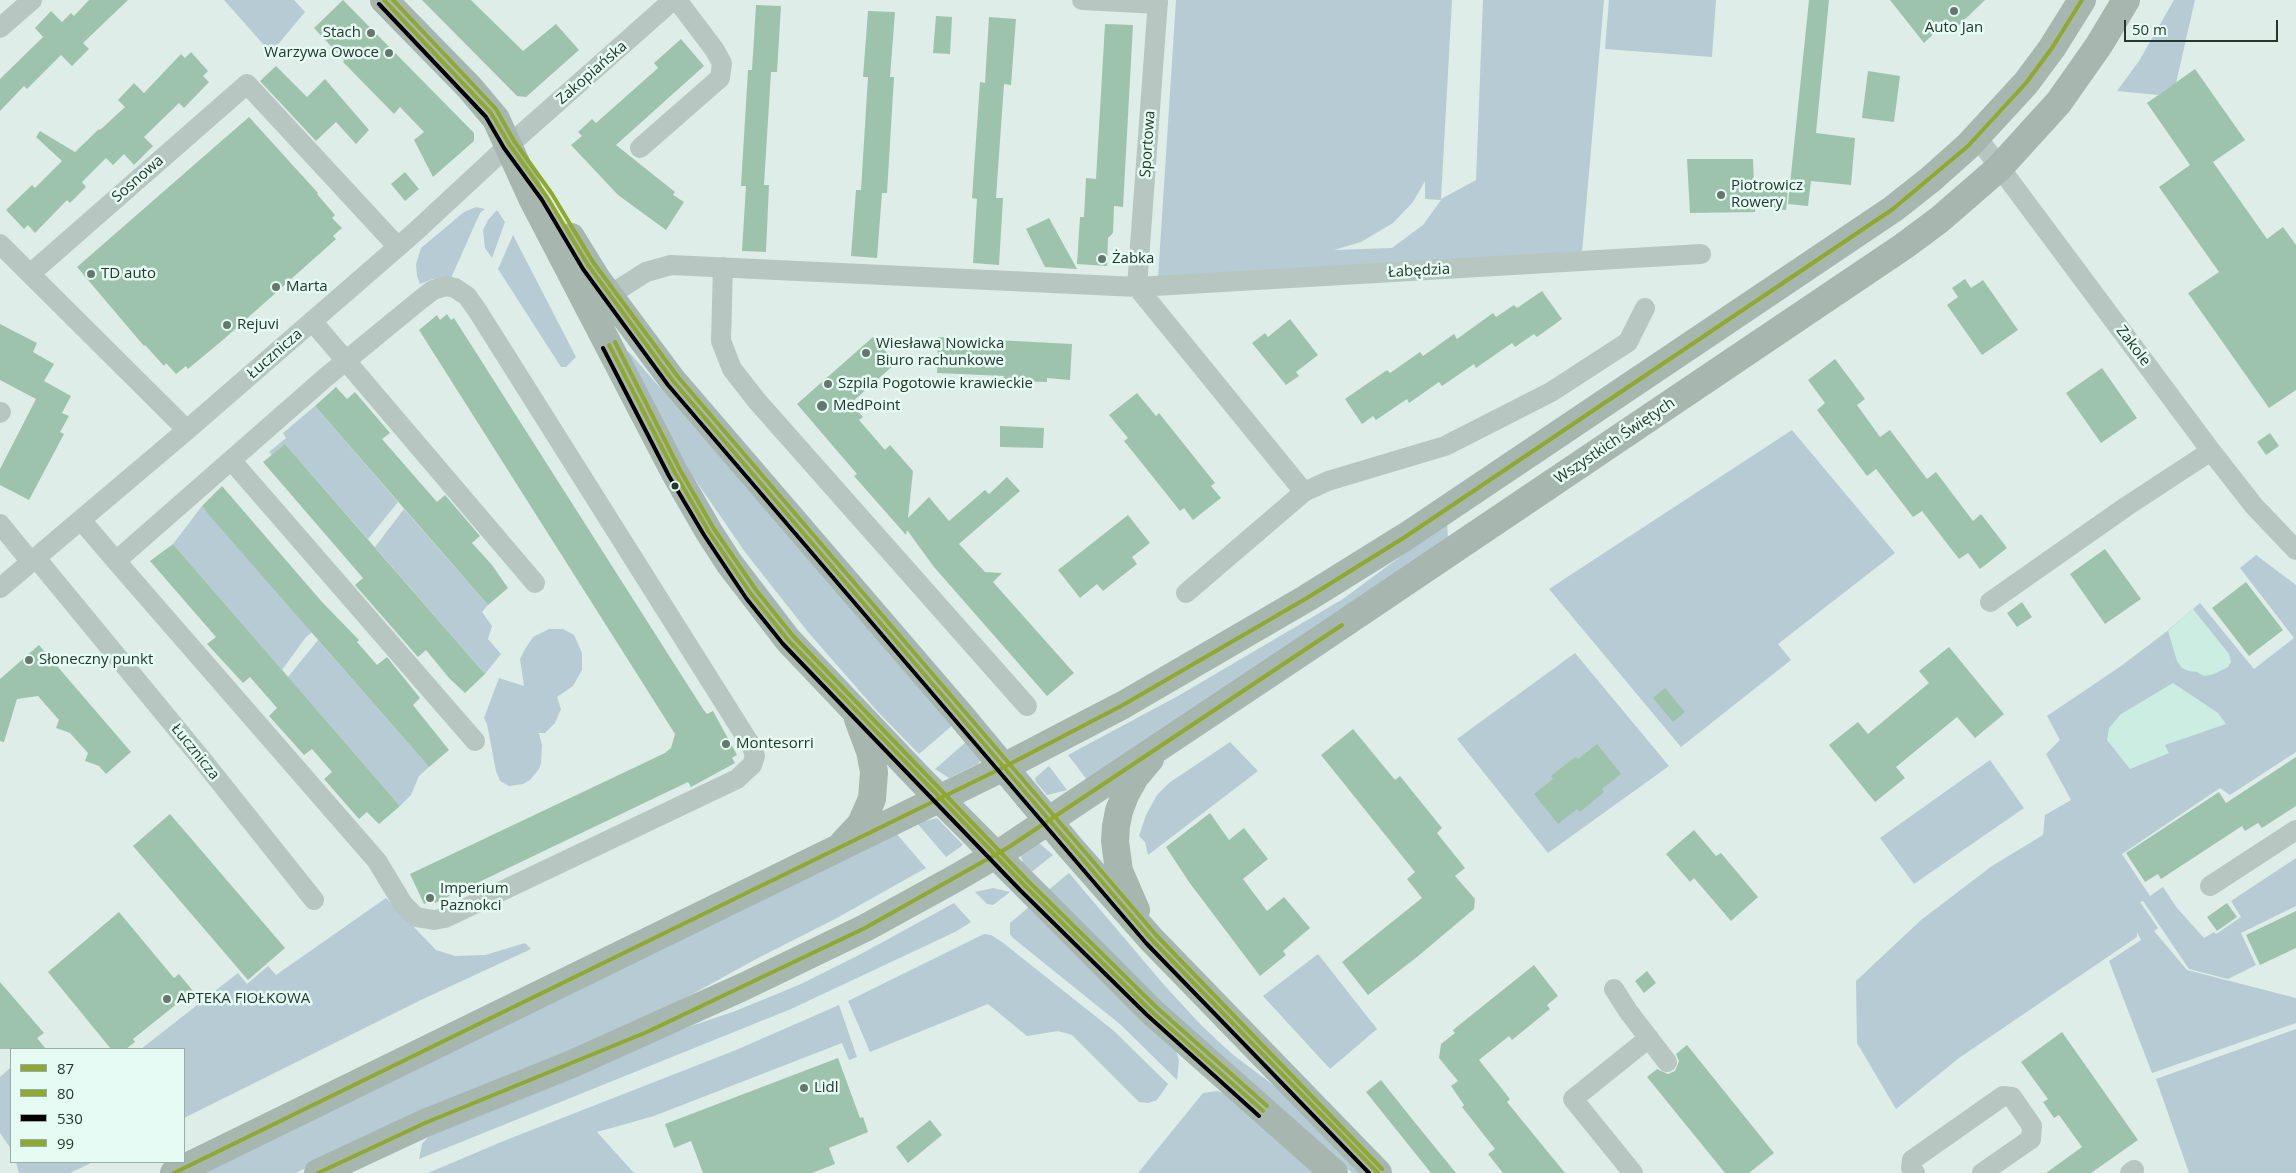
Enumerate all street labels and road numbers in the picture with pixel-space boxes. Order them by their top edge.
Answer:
street label: Zakopiańska [553,37,631,109]
street label: Sportowa [1137,110,1159,178]
street label: Sosnowa [108,152,168,206]
street label: Łabędzia [1388,260,1450,282]
street label: Zakole [2112,322,2154,370]
street label: Łucznicza [244,325,306,383]
street label: Wszystkich Świętych [1551,394,1679,488]
street label: Łucznicza [167,720,223,784]

